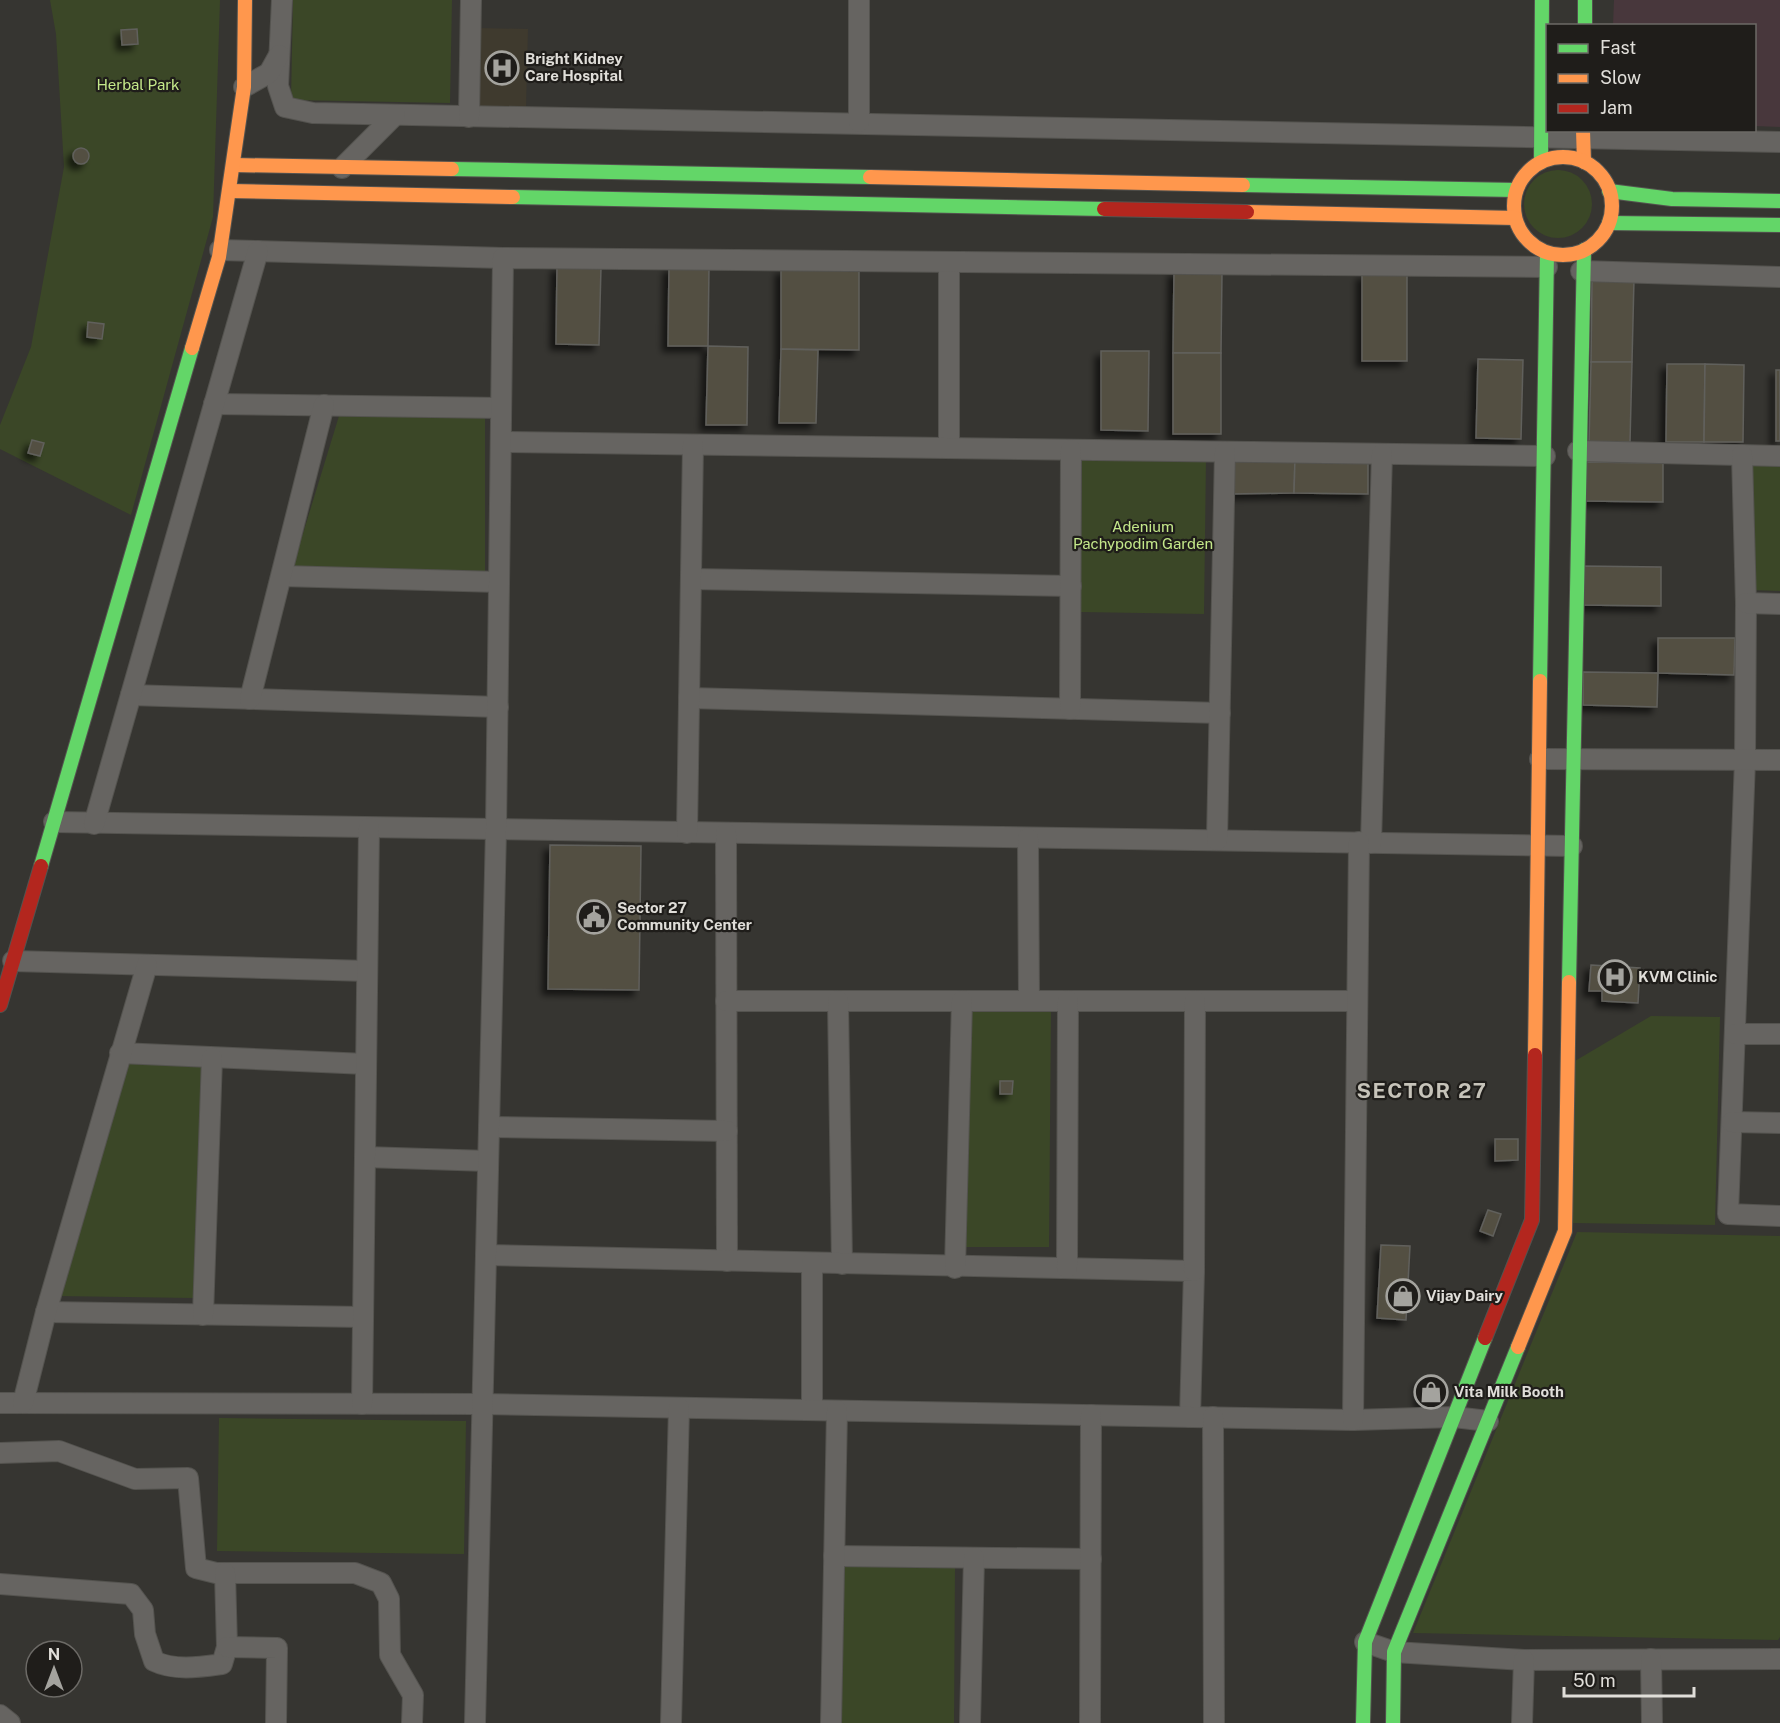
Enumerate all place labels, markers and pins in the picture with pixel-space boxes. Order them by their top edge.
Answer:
hospital icon: Bright Kidney Care Hospital [484,50,520,86]
place label: Bright Kidney Care Hospital [525,50,623,84]
public building icon: Sector 27 Community Center [576,899,612,935]
place label: Sector 27 Community Center [617,899,752,933]
hospital icon: KVM Clinic [1597,959,1633,995]
place label: KVM Clinic [1638,968,1718,985]
shop icon: Vijay Dairy [1385,1278,1421,1314]
place label: Vijay Dairy [1426,1287,1504,1304]
shop icon: Vita Milk Booth [1413,1374,1449,1410]
place label: Vita Milk Booth [1454,1383,1564,1400]

